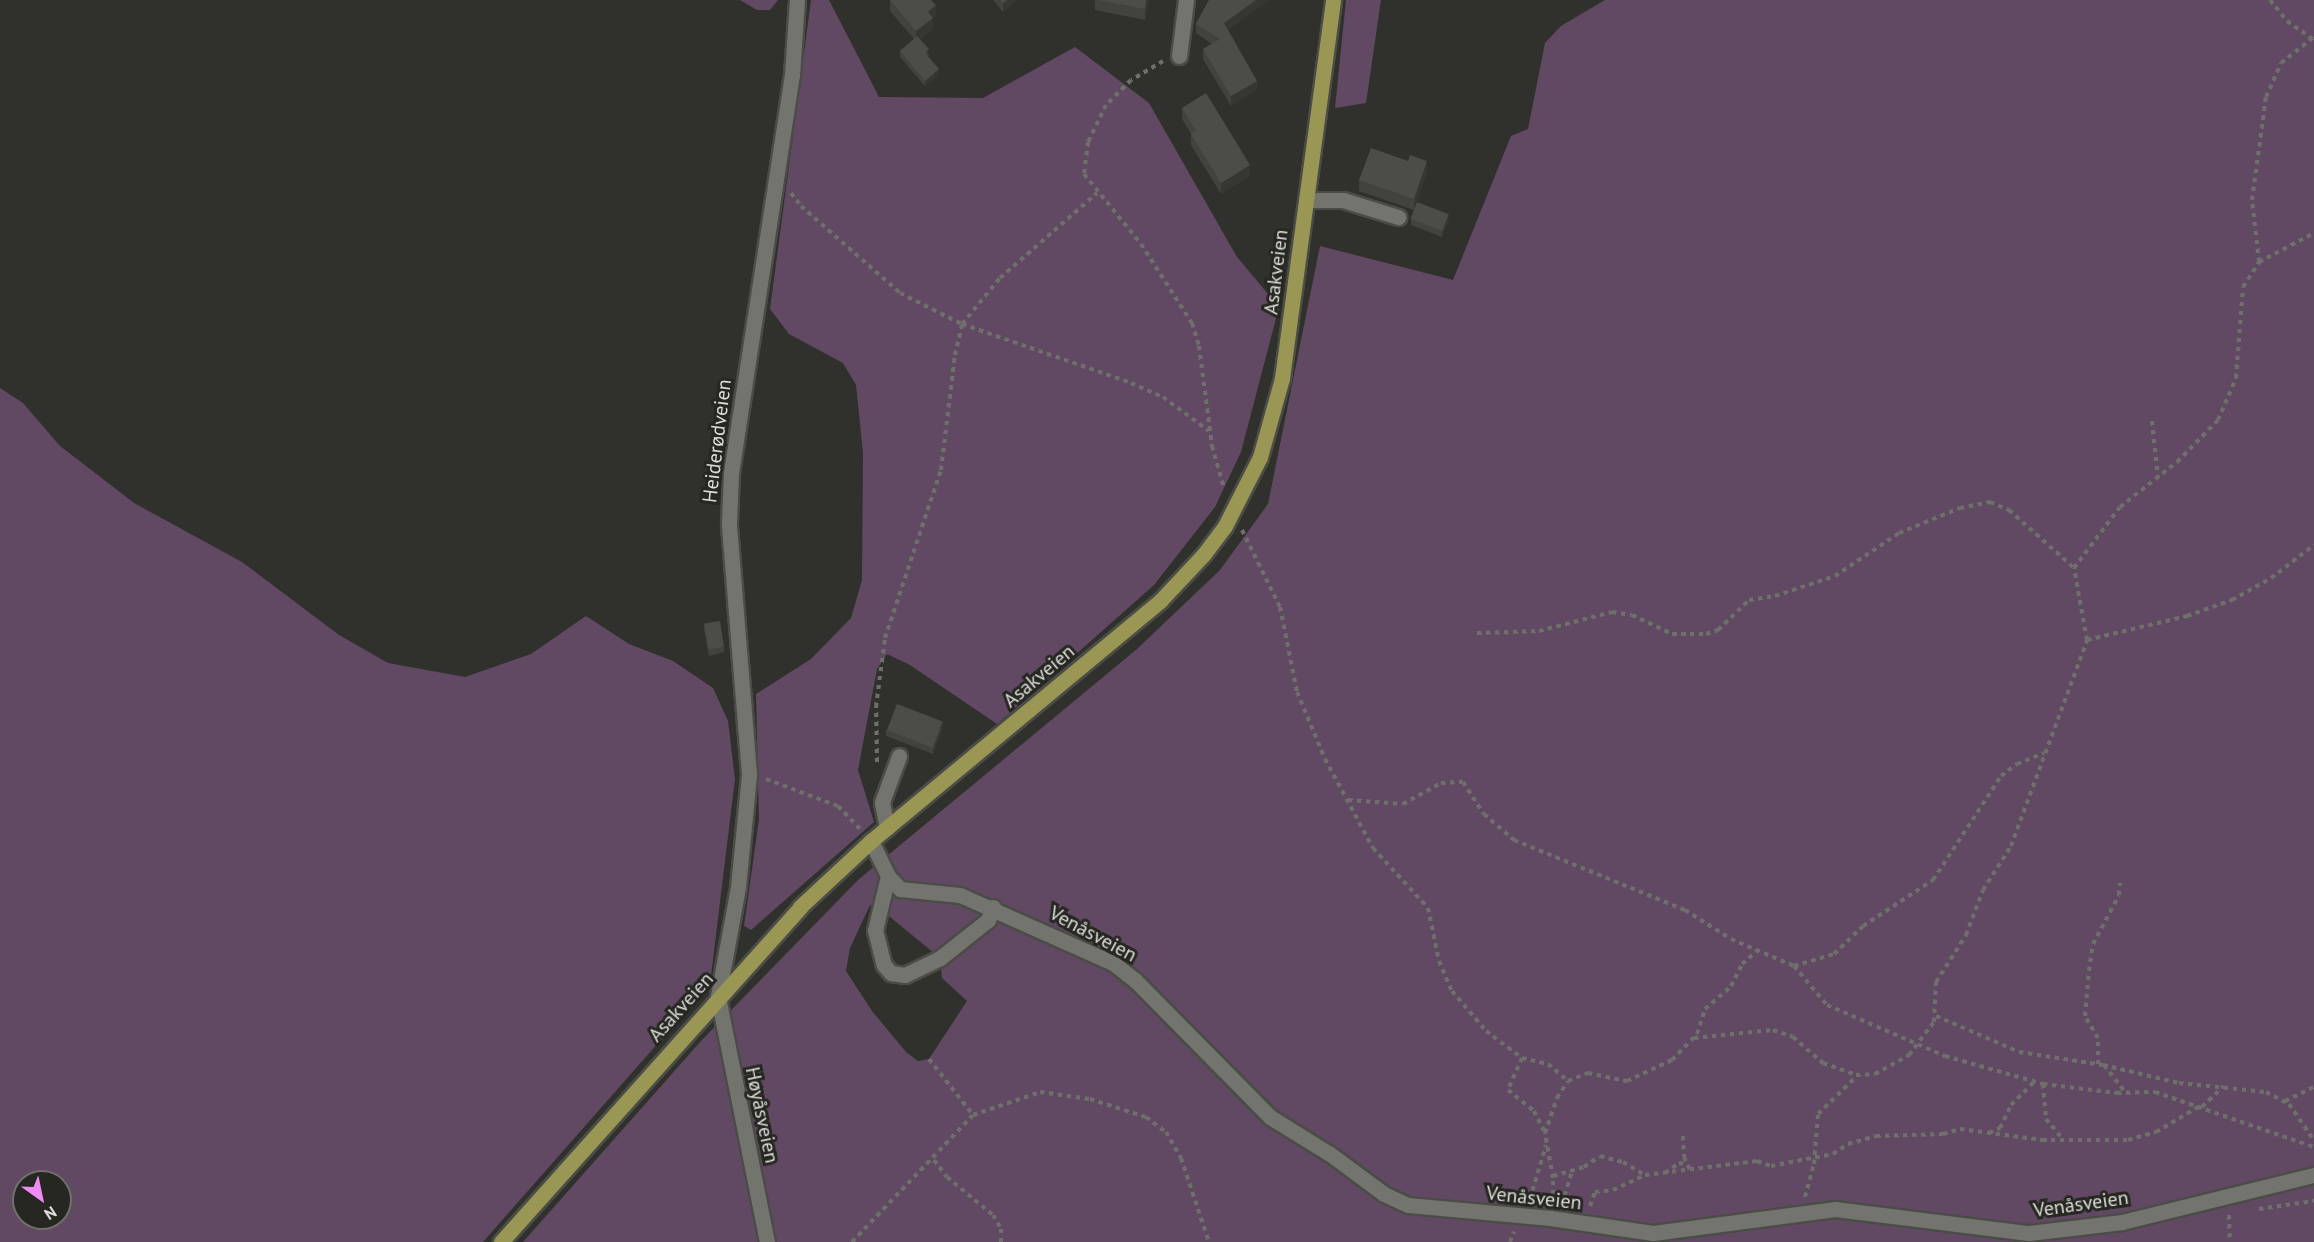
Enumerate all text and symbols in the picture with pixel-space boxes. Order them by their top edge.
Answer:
street label: Asakveien [1259,228,1293,316]
street label: Heiderødveien [698,378,736,504]
street label: Asakveien [999,639,1079,713]
street label: Venåsveien [1045,901,1141,967]
street label: Asakveien [643,967,719,1047]
street label: Høyåsveien [740,1065,784,1165]
north arrow [12,1170,72,1230]
street label: Venåsveien [1485,1181,1583,1215]
street label: Venåsveien [2032,1185,2130,1223]
text: N [41,1202,61,1225]

